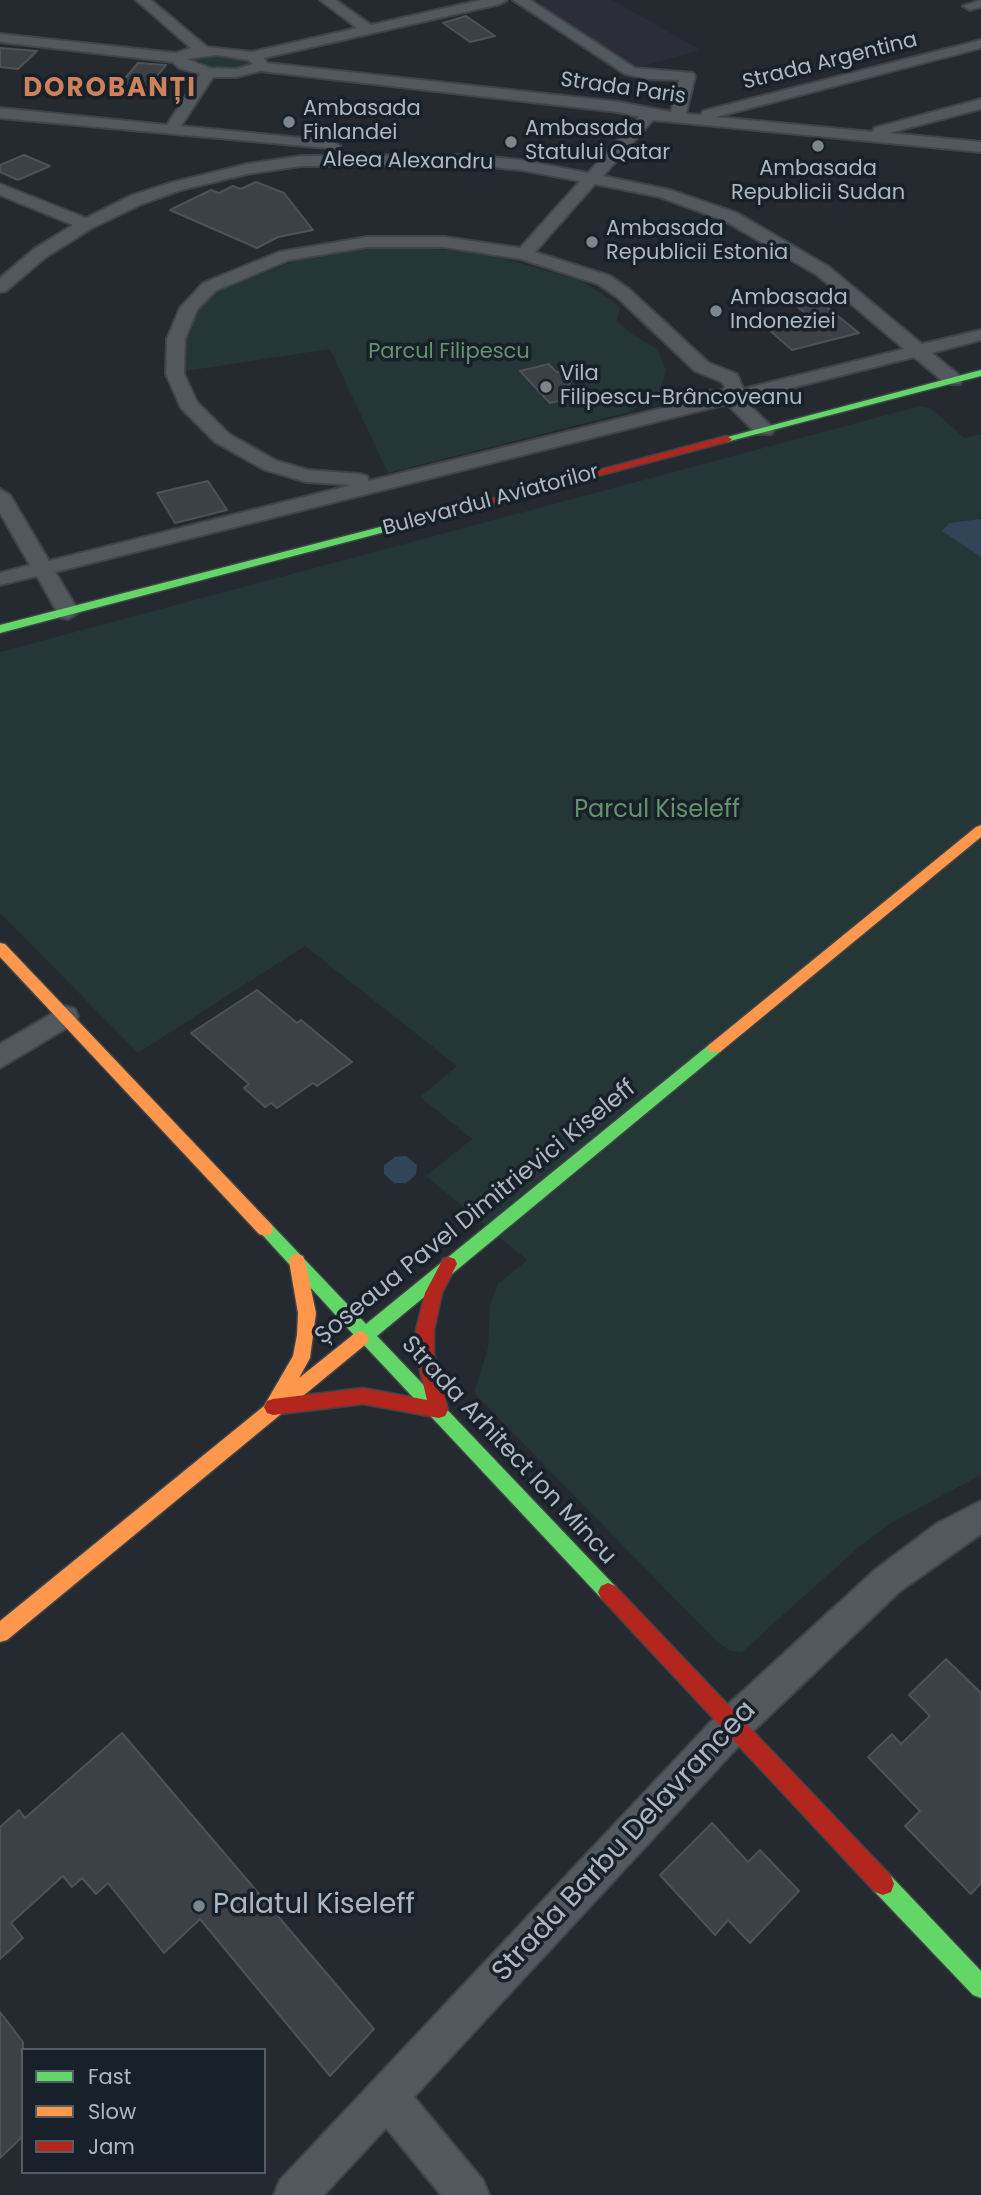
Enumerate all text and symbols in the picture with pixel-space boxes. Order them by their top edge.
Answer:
street label: Strada Argentina [740,28,920,96]
street label: Strada Paris [559,68,687,110]
district label: DOROBANȚI [24,73,196,105]
place label: Ambasada Finlandei [303,97,421,147]
marker: Ambasada Finlandei [281,114,297,130]
place label: Ambasada Statului Qatar [525,117,670,167]
marker: Ambasada Statului Qatar [503,134,519,150]
marker: Ambasada Republicii Sudan [810,138,826,154]
street label: Aleea Alexandru [322,148,494,176]
place label: Ambasada Republicii Sudan [731,157,905,207]
place label: Ambasada Republicii Estonia [606,217,788,267]
marker: Ambasada Republicii Estonia [584,234,600,250]
place label: Ambasada Indoneziei [730,286,848,336]
marker: Ambasada Indoneziei [708,303,724,319]
park label: Parcul Filipescu [368,340,530,366]
place label: Vila Filipescu-Brâncoveanu [560,362,802,412]
marker: Vila Filipescu-Brâncoveanu [538,379,554,395]
street label: Bulevardul Aviatorilor [380,460,602,542]
park label: Parcul Kiseleff [574,797,740,825]
street label: Șoseaua Pavel Dimitrievici Kiseleff [310,1075,642,1351]
street label: Strada Arhitect Ion Mincu [395,1331,621,1571]
street label: Strada Barbu Delavrancea [486,1695,764,1989]
place label: Palatul Kiseleff [213,1889,415,1923]
marker: Palatul Kiseleff [191,1898,207,1914]
legend [21,2048,266,2174]
text: Fast [88,2062,131,2091]
text: Slow [88,2097,136,2126]
text: Jam [88,2132,135,2161]

